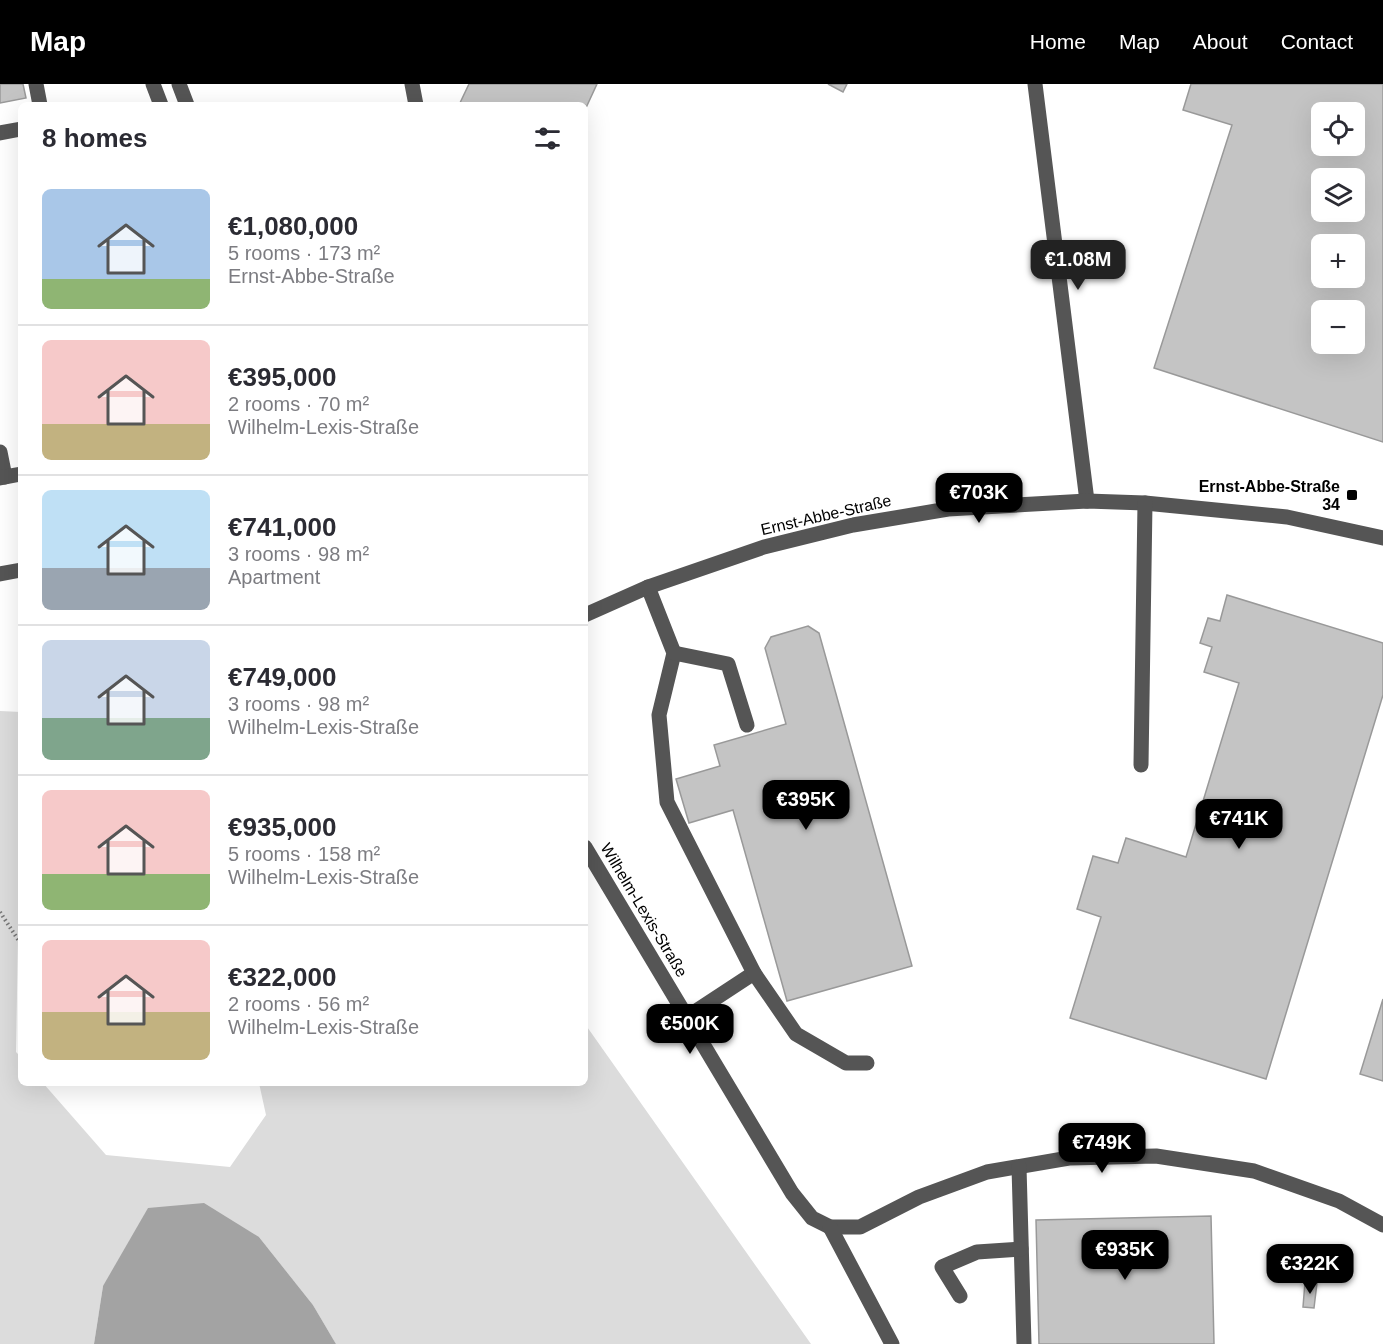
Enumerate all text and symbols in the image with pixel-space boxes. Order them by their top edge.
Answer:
text: Map [30,26,86,57]
text: Home [1030,30,1086,53]
text: Map [1119,30,1160,53]
text: About [1193,30,1248,53]
text: Contact [1281,30,1353,53]
map controls [1311,102,1365,354]
button: locate [1311,102,1365,156]
icon: filters [531,122,564,155]
text: 8 homes [42,123,148,153]
button: layers [1311,168,1365,222]
text: €1,080,000 [228,211,358,241]
icon: home [90,213,162,285]
button: + [1311,234,1365,288]
pin: €1.08M [1029,240,1127,291]
text: 5 rooms · 173 m² [228,242,380,264]
text: €1.08M [1045,248,1111,270]
text: Ernst-Abbe-Straße [228,265,395,287]
button: − [1311,300,1365,354]
text: €395,000 [228,362,336,392]
icon: home [90,364,162,436]
text: 2 rooms · 70 m² [228,393,369,415]
text: Wilhelm-Lexis-Straße [228,416,419,438]
pin: €703K [937,473,1021,524]
place label: Ernst-Abbe-Straße 34 [1199,478,1340,513]
text: €703K [950,481,1008,503]
marker: Ernst-Abbe-Straße 34 [1345,488,1359,502]
street label: Ernst-Abbe-Straße [759,492,893,538]
text: €741,000 [228,512,336,542]
icon: home [90,514,162,586]
text: 3 rooms · 98 m² [228,543,369,565]
text: Apartment [228,566,320,588]
text: €749,000 [228,662,336,692]
icon: home [90,664,162,736]
text: 3 rooms · 98 m² [228,693,369,715]
text: Wilhelm-Lexis-Straße [228,716,419,738]
pin: €395K [764,780,848,831]
text: €395K [777,788,835,810]
pin: €741K [1197,799,1281,850]
text: €741K [1210,807,1268,829]
text: €935,000 [228,812,336,842]
icon: home [90,814,162,886]
street label: Wilhelm-Lexis-Straße [597,840,691,980]
text: 5 rooms · 158 m² [228,843,380,865]
text: Wilhelm-Lexis-Straße [228,866,419,888]
text: €322,000 [228,962,336,992]
icon: home [90,964,162,1036]
text: 2 rooms · 56 m² [228,993,369,1015]
pin: €500K [648,1004,732,1055]
text: €500K [661,1012,719,1034]
text: Wilhelm-Lexis-Straße [228,1016,419,1038]
pin: €749K [1060,1123,1144,1174]
text: €749K [1073,1131,1131,1153]
pin: €935K [1083,1230,1167,1281]
text: €935K [1096,1238,1154,1260]
pin: €322K [1268,1244,1352,1295]
text: €322K [1281,1252,1339,1274]

